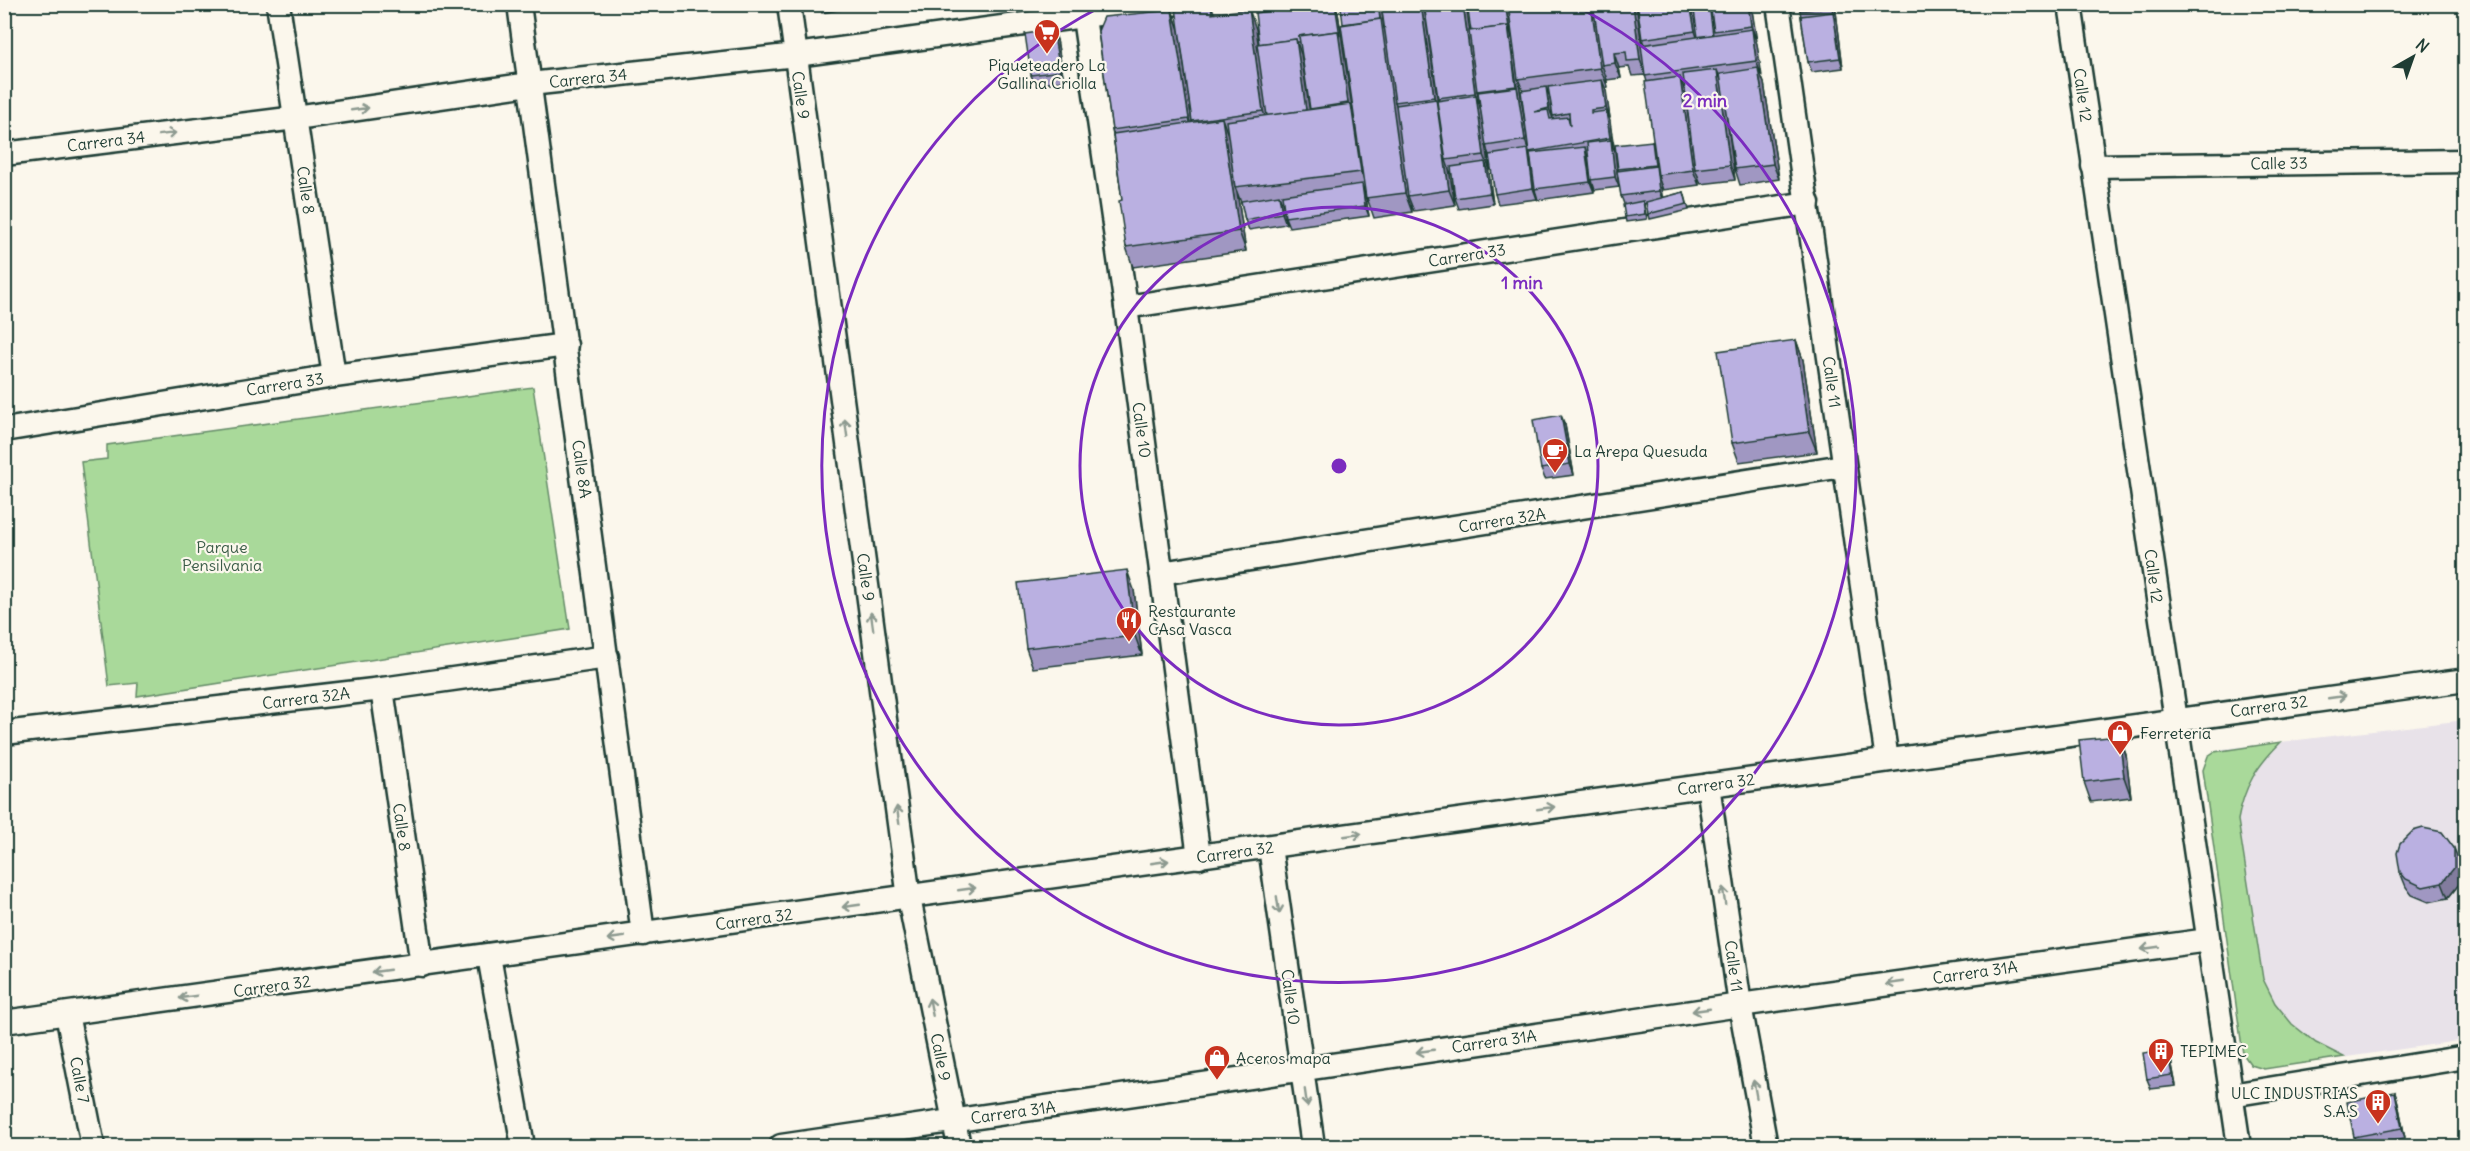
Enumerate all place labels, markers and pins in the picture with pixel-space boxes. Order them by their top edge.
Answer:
supermarket icon: Piqueteadero La Gallina Criolla [1032,17,1062,55]
place label: Piqueteadero La Gallina Criolla [988,55,1106,93]
cafe icon: La Arepa Quesuda [1540,436,1570,474]
place label: La Arepa Quesuda [1574,441,1708,461]
centre of rings [1329,456,1349,476]
place label: Restaurante CAsa Vasca [1148,601,1236,639]
restaurant icon: Restaurante CAsa Vasca [1114,605,1144,643]
shop icon: Ferreteria [2105,718,2135,756]
place label: Ferreteria [2140,723,2211,743]
building icon: TEPIMEC [2146,1036,2176,1074]
place label: TEPIMEC [2180,1041,2247,1061]
shop icon: Aceros mapa [1202,1043,1232,1081]
place label: Aceros mapa [1236,1048,1331,1068]
place label: ULC INDUSTRIAS S.A.S [2231,1083,2358,1121]
building icon: ULC INDUSTRIAS S.A.S [2363,1087,2393,1125]

